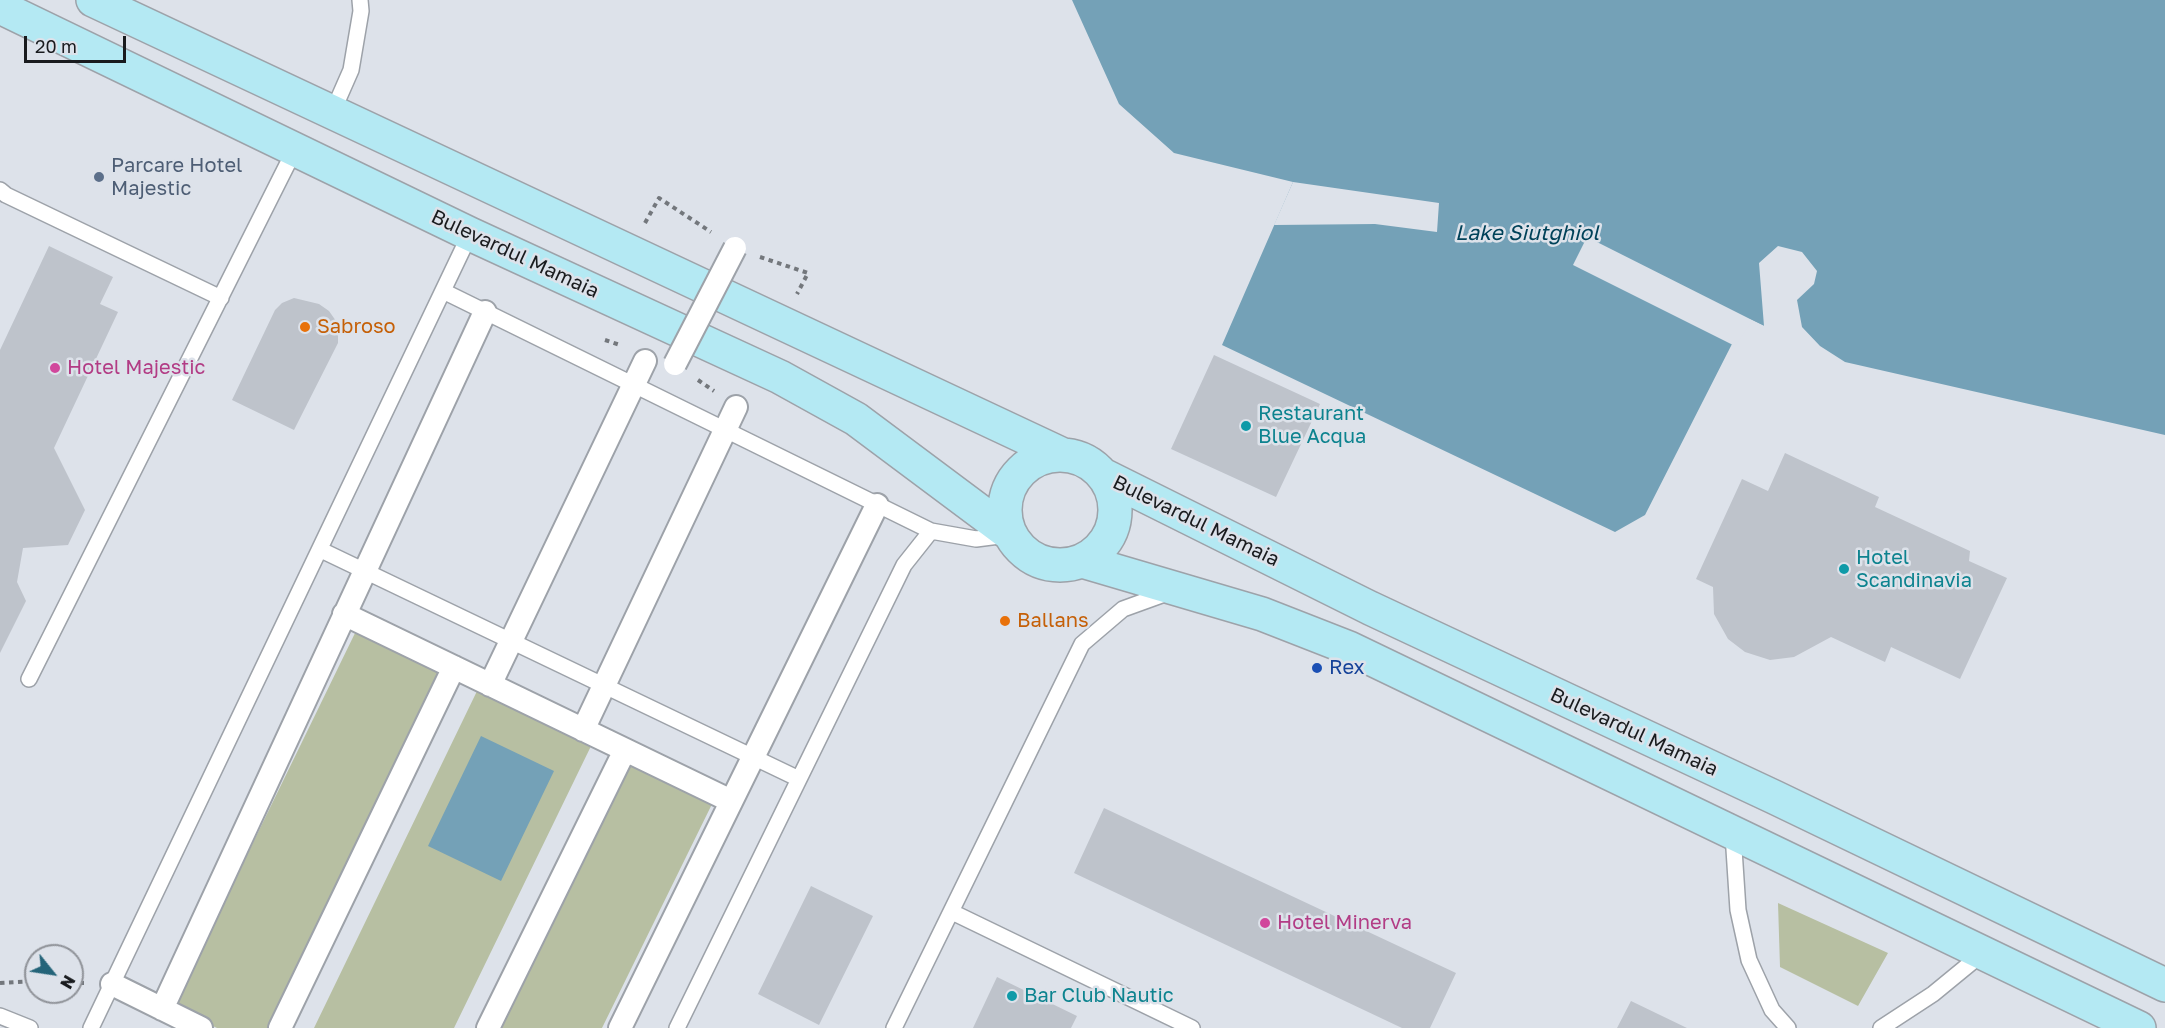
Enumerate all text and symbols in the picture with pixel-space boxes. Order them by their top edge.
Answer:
scale bar [27,24,129,62]
text: 20 m [35,35,77,57]
place label: Parcare Hotel Majestic [111,154,242,201]
marker: Parcare Hotel Majestic [92,170,106,184]
street label: Bulevardul Mamaia [427,205,603,303]
water label: Lake Siutghiol [1455,220,1599,246]
place label: Sabroso [317,315,396,339]
marker: Sabroso [298,320,312,334]
place label: Hotel Majestic [67,356,206,380]
marker: Hotel Majestic [48,361,62,375]
place label: Restaurant Blue Acqua [1258,402,1366,449]
marker: Restaurant Blue Acqua [1239,419,1253,433]
street label: Bulevardul Mamaia [1109,470,1283,572]
place label: Hotel Scandinavia [1856,546,1972,593]
marker: Hotel Scandinavia [1837,562,1851,576]
place label: Ballans [1017,609,1089,633]
marker: Ballans [998,614,1012,628]
place label: Rex [1329,656,1365,680]
marker: Rex [1310,661,1324,675]
street label: Bulevardul Mamaia [1546,683,1722,781]
place label: Hotel Minerva [1277,911,1412,935]
marker: Hotel Minerva [1258,916,1272,930]
north arrow [24,944,84,1004]
text: N [56,972,80,992]
place label: Bar Club Nautic [1024,984,1174,1008]
marker: Bar Club Nautic [1005,989,1019,1003]

